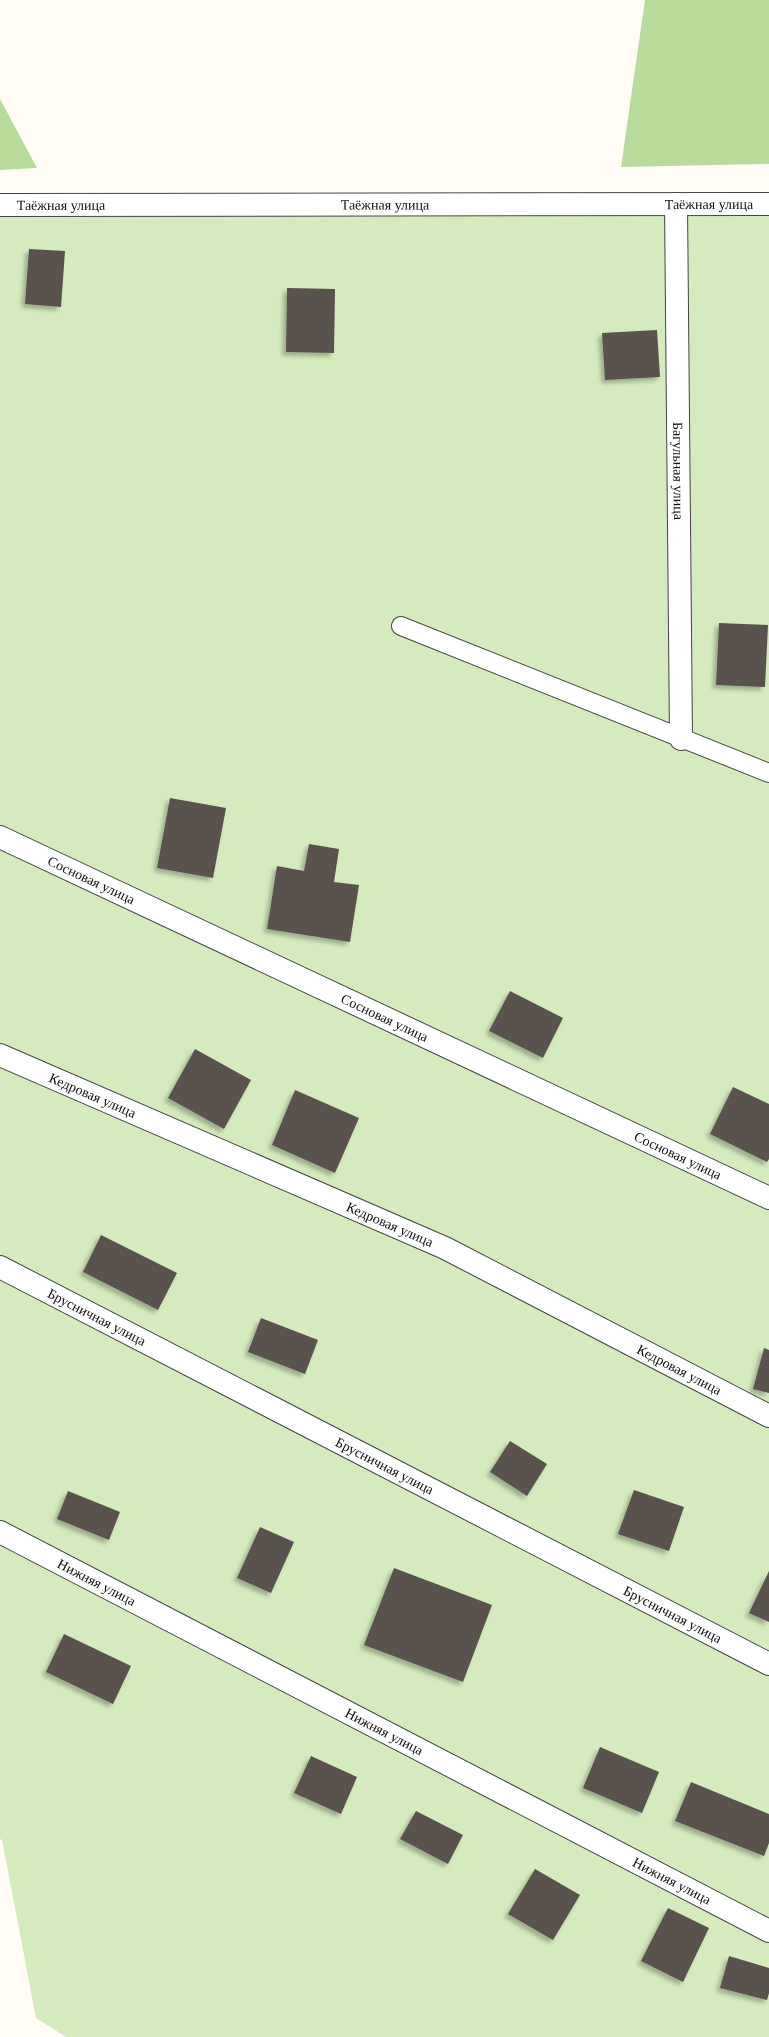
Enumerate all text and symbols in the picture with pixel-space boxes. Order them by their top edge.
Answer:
street label: Таёжная улица [17,197,106,212]
street label: Таёжная улица [341,197,430,212]
street label: Таёжная улица [665,197,754,212]
street label: Багульная улица [671,422,686,521]
street label: Сосновая улица [45,853,138,907]
street label: Сосновая улица [339,991,431,1045]
street label: Кедровая улица [47,1070,139,1121]
street label: Сосновая улица [632,1128,725,1183]
street label: Кедровая улица [344,1199,436,1250]
street label: Брусничная улица [45,1285,149,1349]
street label: Кедровая улица [635,1341,725,1398]
street label: Брусничная улица [333,1434,437,1498]
street label: Нижняя улица [55,1556,139,1609]
street label: Брусничная улица [621,1583,725,1646]
street label: Нижняя улица [343,1705,427,1758]
street label: Нижняя улица [630,1854,714,1907]

